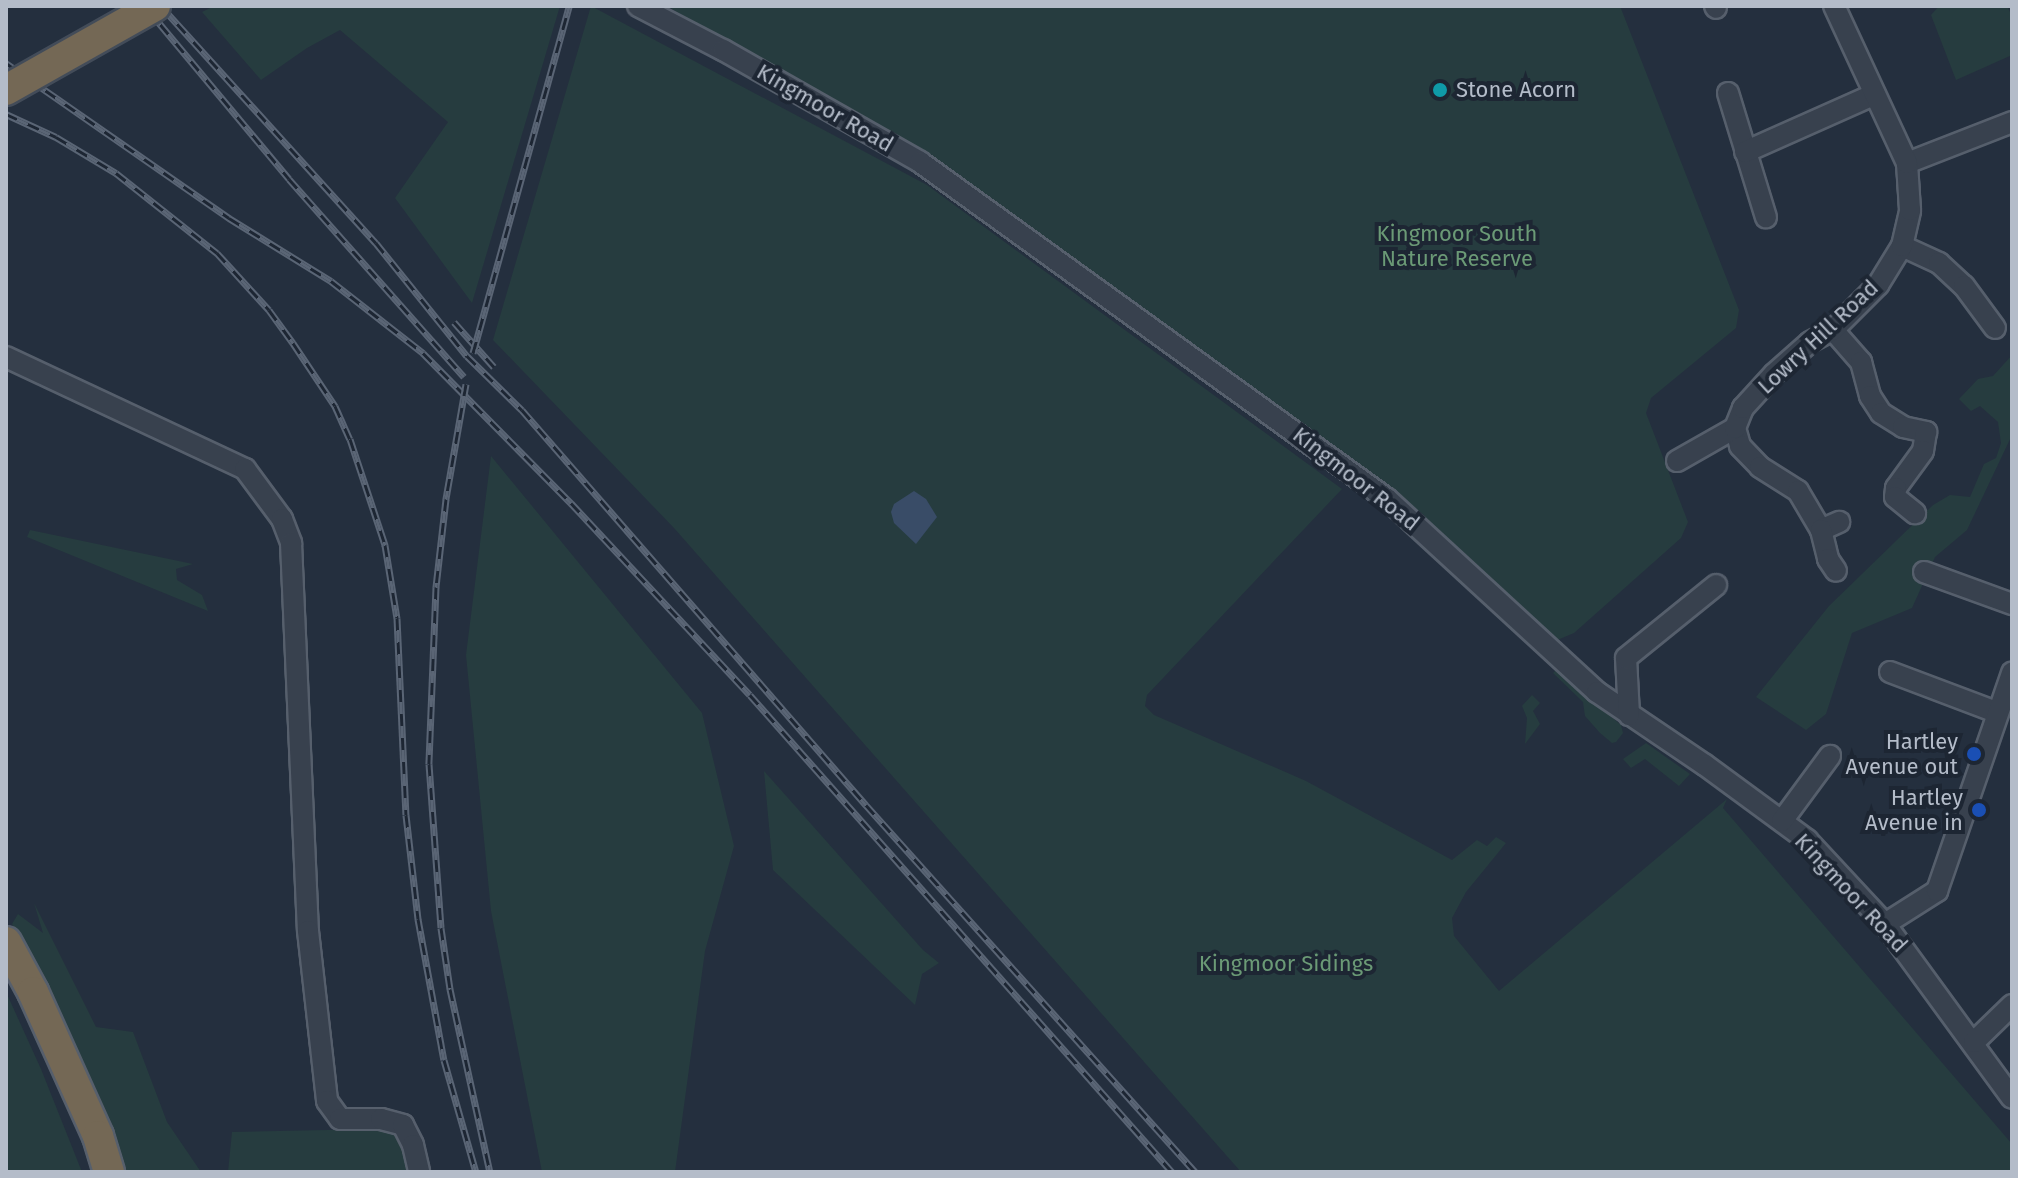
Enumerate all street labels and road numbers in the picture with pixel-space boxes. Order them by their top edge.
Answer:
street label: Kingmoor Road [752,58,898,158]
street label: Lowry Hill Road [1752,275,1884,399]
street label: Kingmoor Road [1288,421,1424,537]
street label: Kingmoor Road [1789,828,1913,958]

